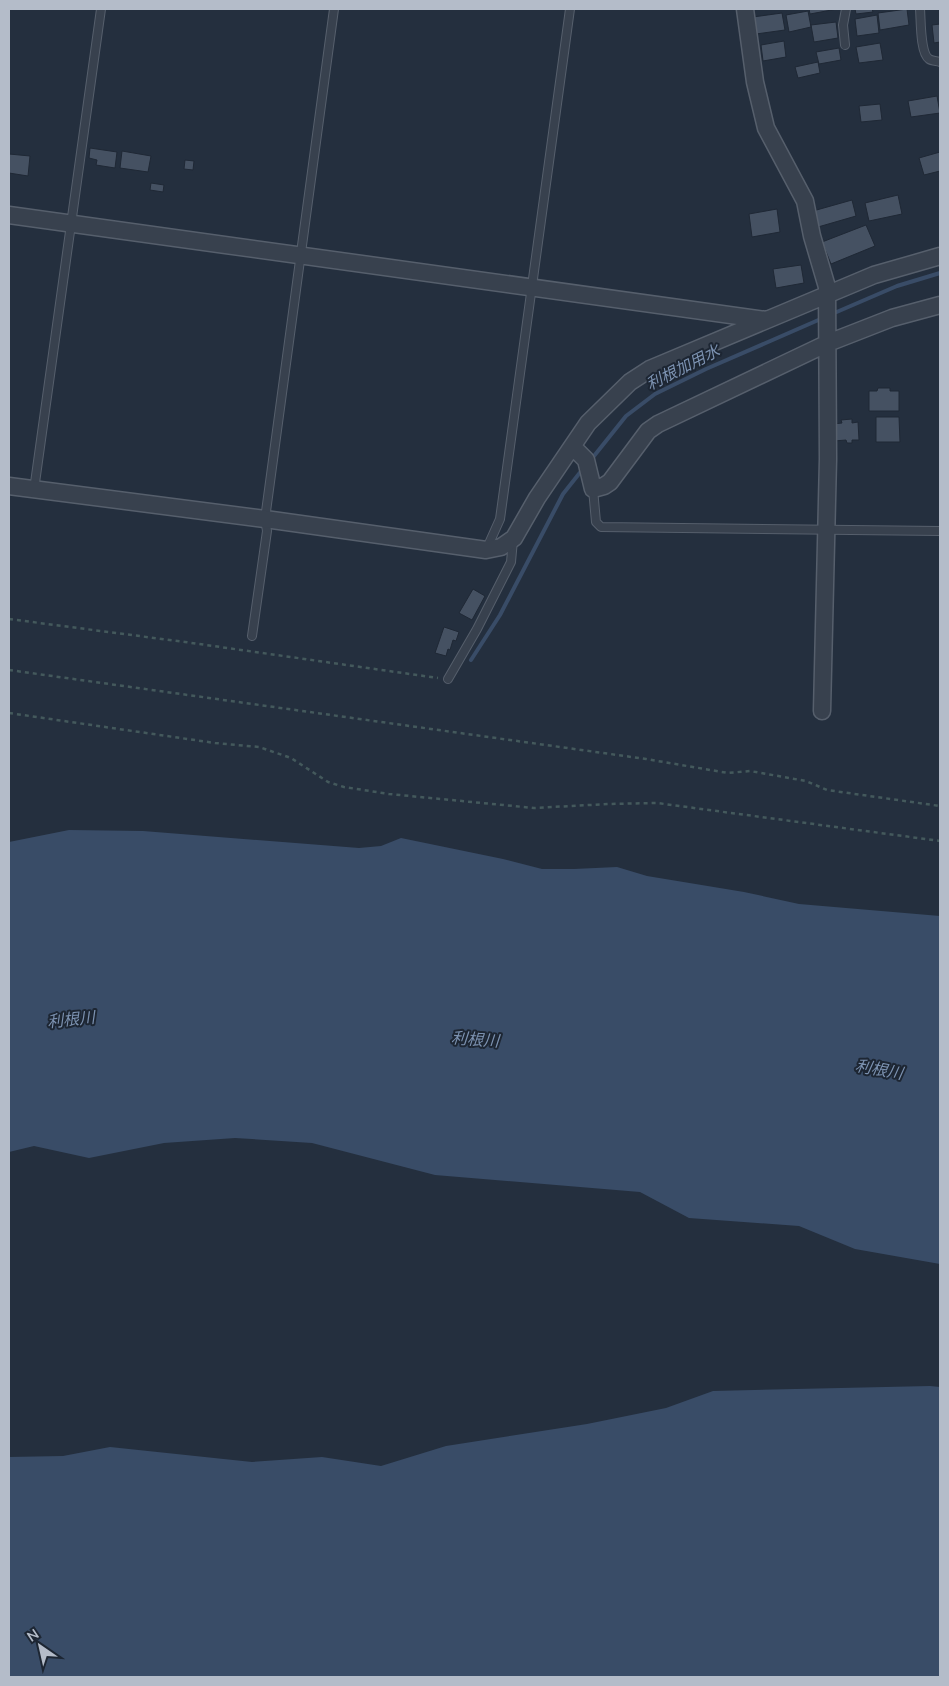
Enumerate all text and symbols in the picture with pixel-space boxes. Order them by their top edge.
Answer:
water label: 利根加用水 [642,339,725,396]
water label: 利根川 [46,1006,98,1033]
water label: 利根川 [450,1027,502,1053]
water label: 利根川 [853,1055,907,1085]
north arrow [15,1621,65,1671]
text: N [23,1625,43,1646]

